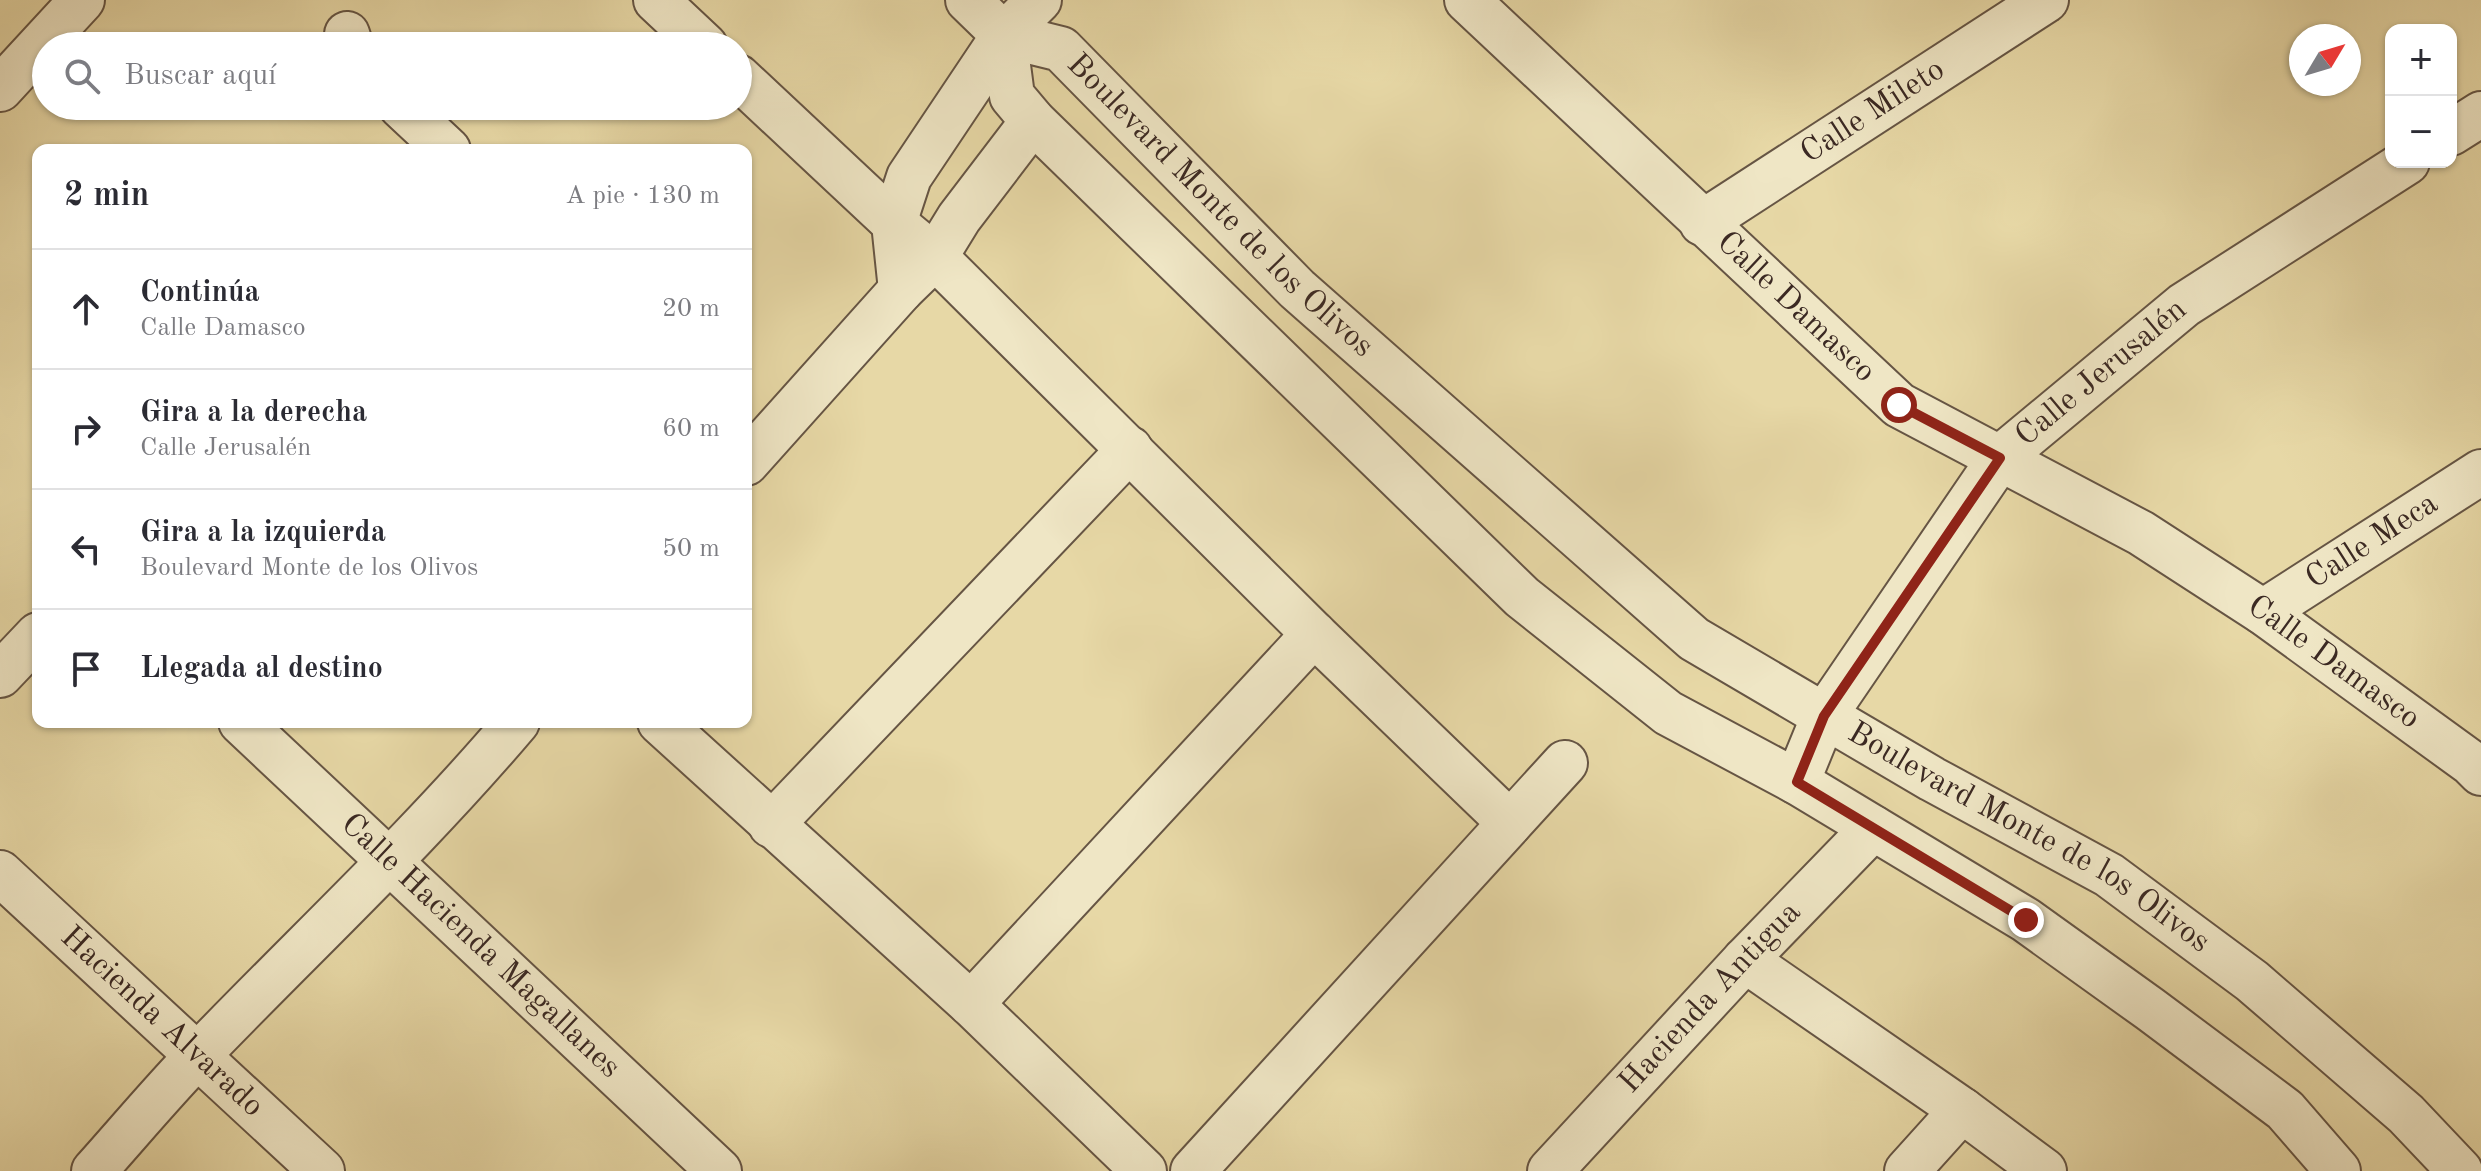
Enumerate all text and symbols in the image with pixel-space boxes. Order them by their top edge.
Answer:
north arrow [2289,24,2361,96]
map controls [2385,24,2457,168]
button: + [2385,24,2457,96]
search box [32,32,752,120]
street label: Boulevard Monte de los Olivos [1060,48,1379,364]
icon: search [60,54,104,98]
street label: Calle Mileto [1796,54,1951,170]
text: Buscar aquí [124,61,276,91]
button: − [2385,96,2457,168]
text: 2 min [64,179,149,213]
text: A pie · 130 m [565,183,720,209]
street label: Calle Damasco [1710,226,1881,389]
text: Continúa [140,278,260,308]
icon: ahead [64,287,108,331]
street label: Calle Jerusalén [2010,294,2193,453]
text: 20 m [662,296,720,322]
text: Calle Damasco [140,315,306,341]
route start [1881,387,1917,423]
text: Gira a la derecha [140,398,367,428]
icon: right [64,407,108,451]
text: 60 m [662,416,720,442]
text: Calle Jerusalén [140,435,311,461]
street label: Calle Meca [2301,488,2444,596]
text: Gira a la izquierda [140,518,386,548]
icon: left [64,527,108,571]
text: 50 m [662,536,720,562]
text: Boulevard Monte de los Olivos [140,555,478,581]
street label: Calle Damasco [2241,590,2425,736]
icon: arrive [64,647,108,691]
text: Llegada al destino [140,654,383,684]
street label: Boulevard Monte de los Olivos [1842,717,2215,959]
street label: Calle Hacienda Magallanes [334,808,626,1085]
street label: Hacienda Antigua [1614,896,1808,1100]
route end [2008,902,2044,938]
street label: Hacienda Alvarado [54,921,269,1124]

